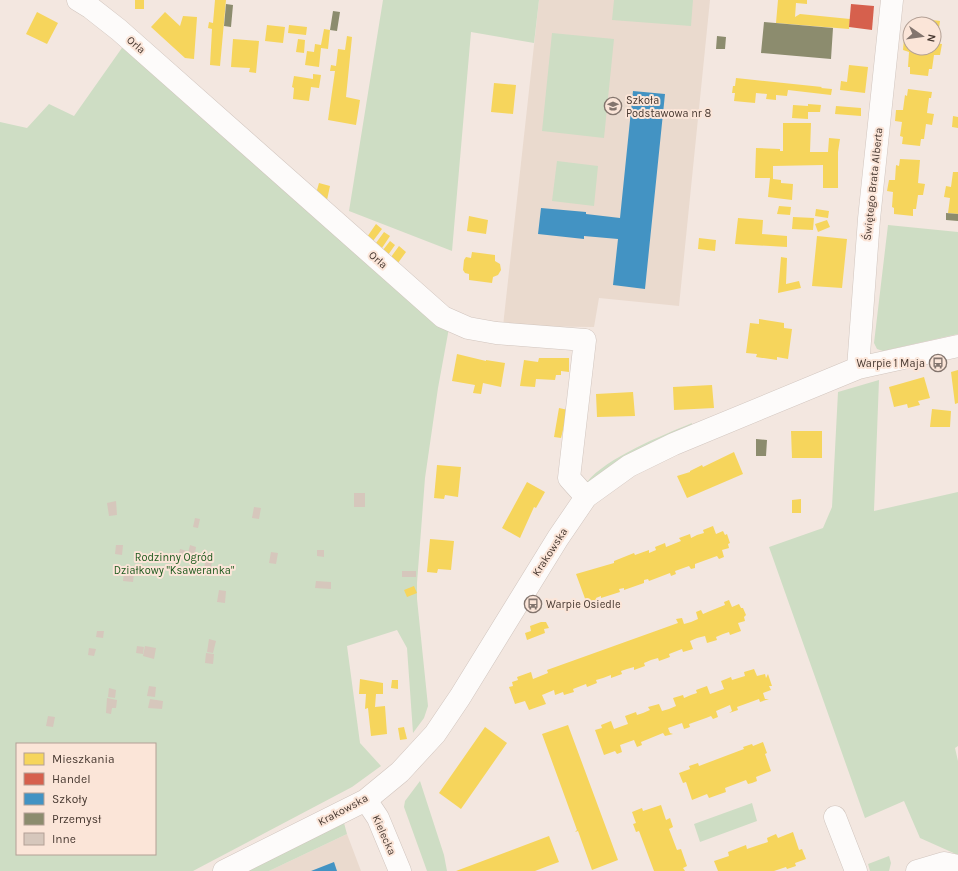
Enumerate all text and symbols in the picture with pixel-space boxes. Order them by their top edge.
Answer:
north arrow [902,16,942,56]
street label: Orla [124,33,148,57]
text: N [924,33,938,43]
place label: Szkoła Podstawowa nr 8 [626,94,711,120]
school or university icon: Szkoła Podstawowa nr 8 [603,96,623,116]
street label: Świętego Brata Alberta [859,127,885,241]
street label: Orla [366,248,390,272]
bus stop icon: Warpie 1 Maja [928,353,948,373]
place label: Warpie 1 Maja [856,357,925,370]
street label: Krakowska [530,525,570,579]
park label: Rodzinny Ogród Działkowy "Ksaweranka" [114,551,235,577]
bus stop icon: Warpie Osiedle [523,594,543,614]
place label: Warpie Osiedle [546,598,621,611]
legend [16,743,156,855]
text: Mieszkania [52,752,115,766]
text: Handel [52,772,91,786]
street label: Krakowska [316,791,370,829]
text: Szkoły [52,792,88,806]
text: Przemysł [52,812,102,826]
street label: Kielecka [369,813,399,857]
text: Inne [52,832,76,846]

